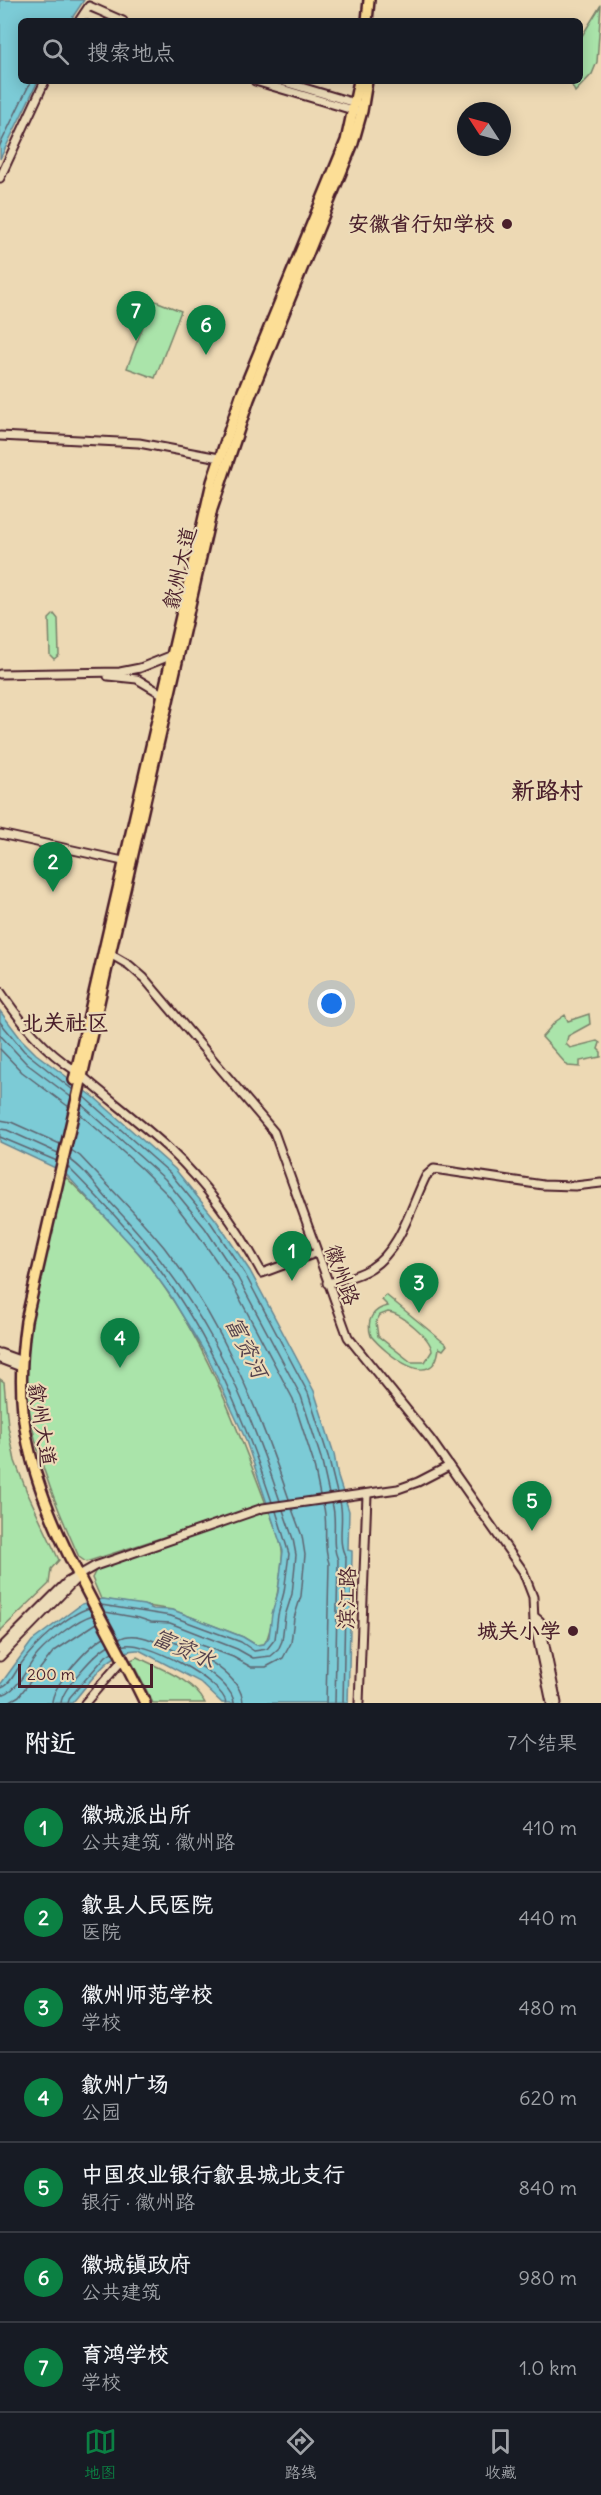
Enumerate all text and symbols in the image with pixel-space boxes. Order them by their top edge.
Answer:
search box [18,18,583,84]
icon: search [39,35,72,68]
text: 搜索地点 [87,38,175,66]
north arrow [457,102,511,156]
place label: 安徽省行知学校 [348,210,495,237]
marker: 安徽省行知学校 [500,217,514,231]
pin: 7 [116,292,156,341]
pin: 6 [186,306,226,355]
street label: 歙州大道 [157,524,202,612]
district label: 新路村 [511,775,583,805]
pin: 2 [34,842,72,892]
your location [317,989,346,1018]
district label: 北关社区 [21,1008,109,1036]
pin: 1 [272,1232,312,1281]
street label: 徽州路 [319,1241,366,1309]
pin: 3 [400,1264,438,1313]
water label: 富资河 [220,1311,276,1385]
pin: 4 [100,1318,140,1368]
street label: 歙州大道 [23,1381,62,1469]
pin: 5 [512,1482,552,1531]
street label: 滨江路 [332,1566,361,1630]
place label: 城关小学 [477,1617,561,1644]
water label: 富资水 [148,1622,221,1675]
marker: 城关小学 [566,1624,580,1638]
scale bar [18,1661,153,1688]
text: 200 m [27,1664,75,1684]
text: 附近 [24,1726,76,1759]
text: 7个结果 [507,1730,577,1755]
text: 徽城派出所 [81,1800,191,1828]
text: 1 [40,1815,47,1840]
text: 410 m [522,1815,577,1840]
text: 公共建筑 · 徽州路 [81,1829,235,1854]
text: 歙县人民医院 [81,1890,213,1918]
text: 2 [38,1905,49,1930]
text: 440 m [518,1905,577,1930]
text: 医院 [81,1919,121,1944]
text: 徽州师范学校 [81,1980,213,2008]
text: 3 [38,1995,49,2020]
text: 480 m [518,1995,577,2020]
text: 学校 [81,2009,121,2034]
text: 歙州广场 [81,2070,169,2098]
text: 4 [38,2085,49,2110]
text: 620 m [519,2085,577,2110]
text: 公园 [81,2099,121,2124]
text: 中国农业银行歙县城北支行 [81,2160,345,2188]
text: 5 [38,2175,49,2200]
text: 840 m [518,2175,577,2200]
text: 银行 · 徽州路 [81,2189,195,2214]
text: 徽城镇政府 [81,2250,191,2278]
text: 6 [38,2265,49,2290]
text: 980 m [519,2265,577,2290]
text: 公共建筑 [81,2279,161,2304]
text: 育鸿学校 [81,2340,169,2368]
text: 7 [39,2355,48,2380]
text: 1.0 km [519,2355,577,2380]
text: 学校 [81,2369,121,2394]
tab: 地图 [84,2425,117,2483]
tab: 路线 [284,2425,317,2483]
tab: 收藏 [484,2425,517,2483]

